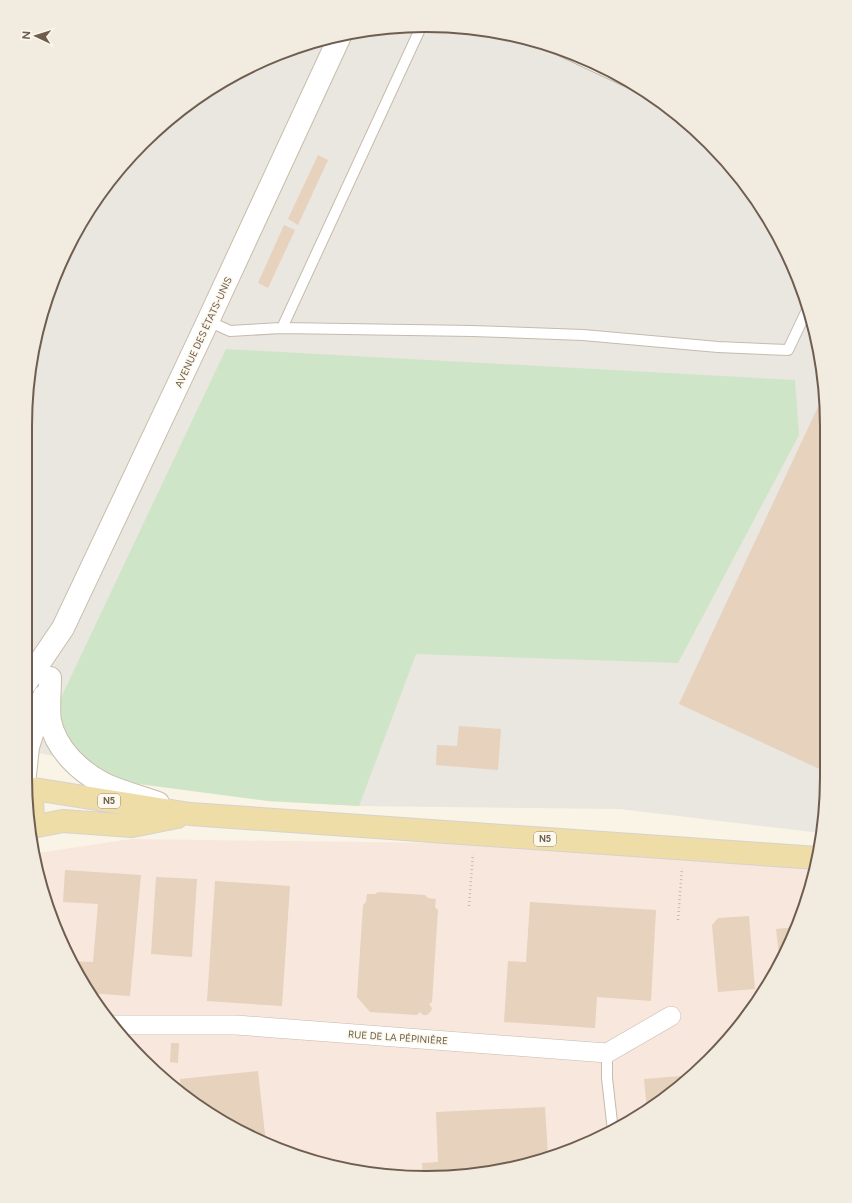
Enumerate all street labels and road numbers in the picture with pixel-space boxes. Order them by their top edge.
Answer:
street label: AVENUE DES ÉTATS-UNIS [172,275,235,390]
road number: N5 [98,794,120,808]
road number: N5 [534,832,556,846]
street label: RUE DE LA PÉPINIÈRE [348,1028,448,1047]

